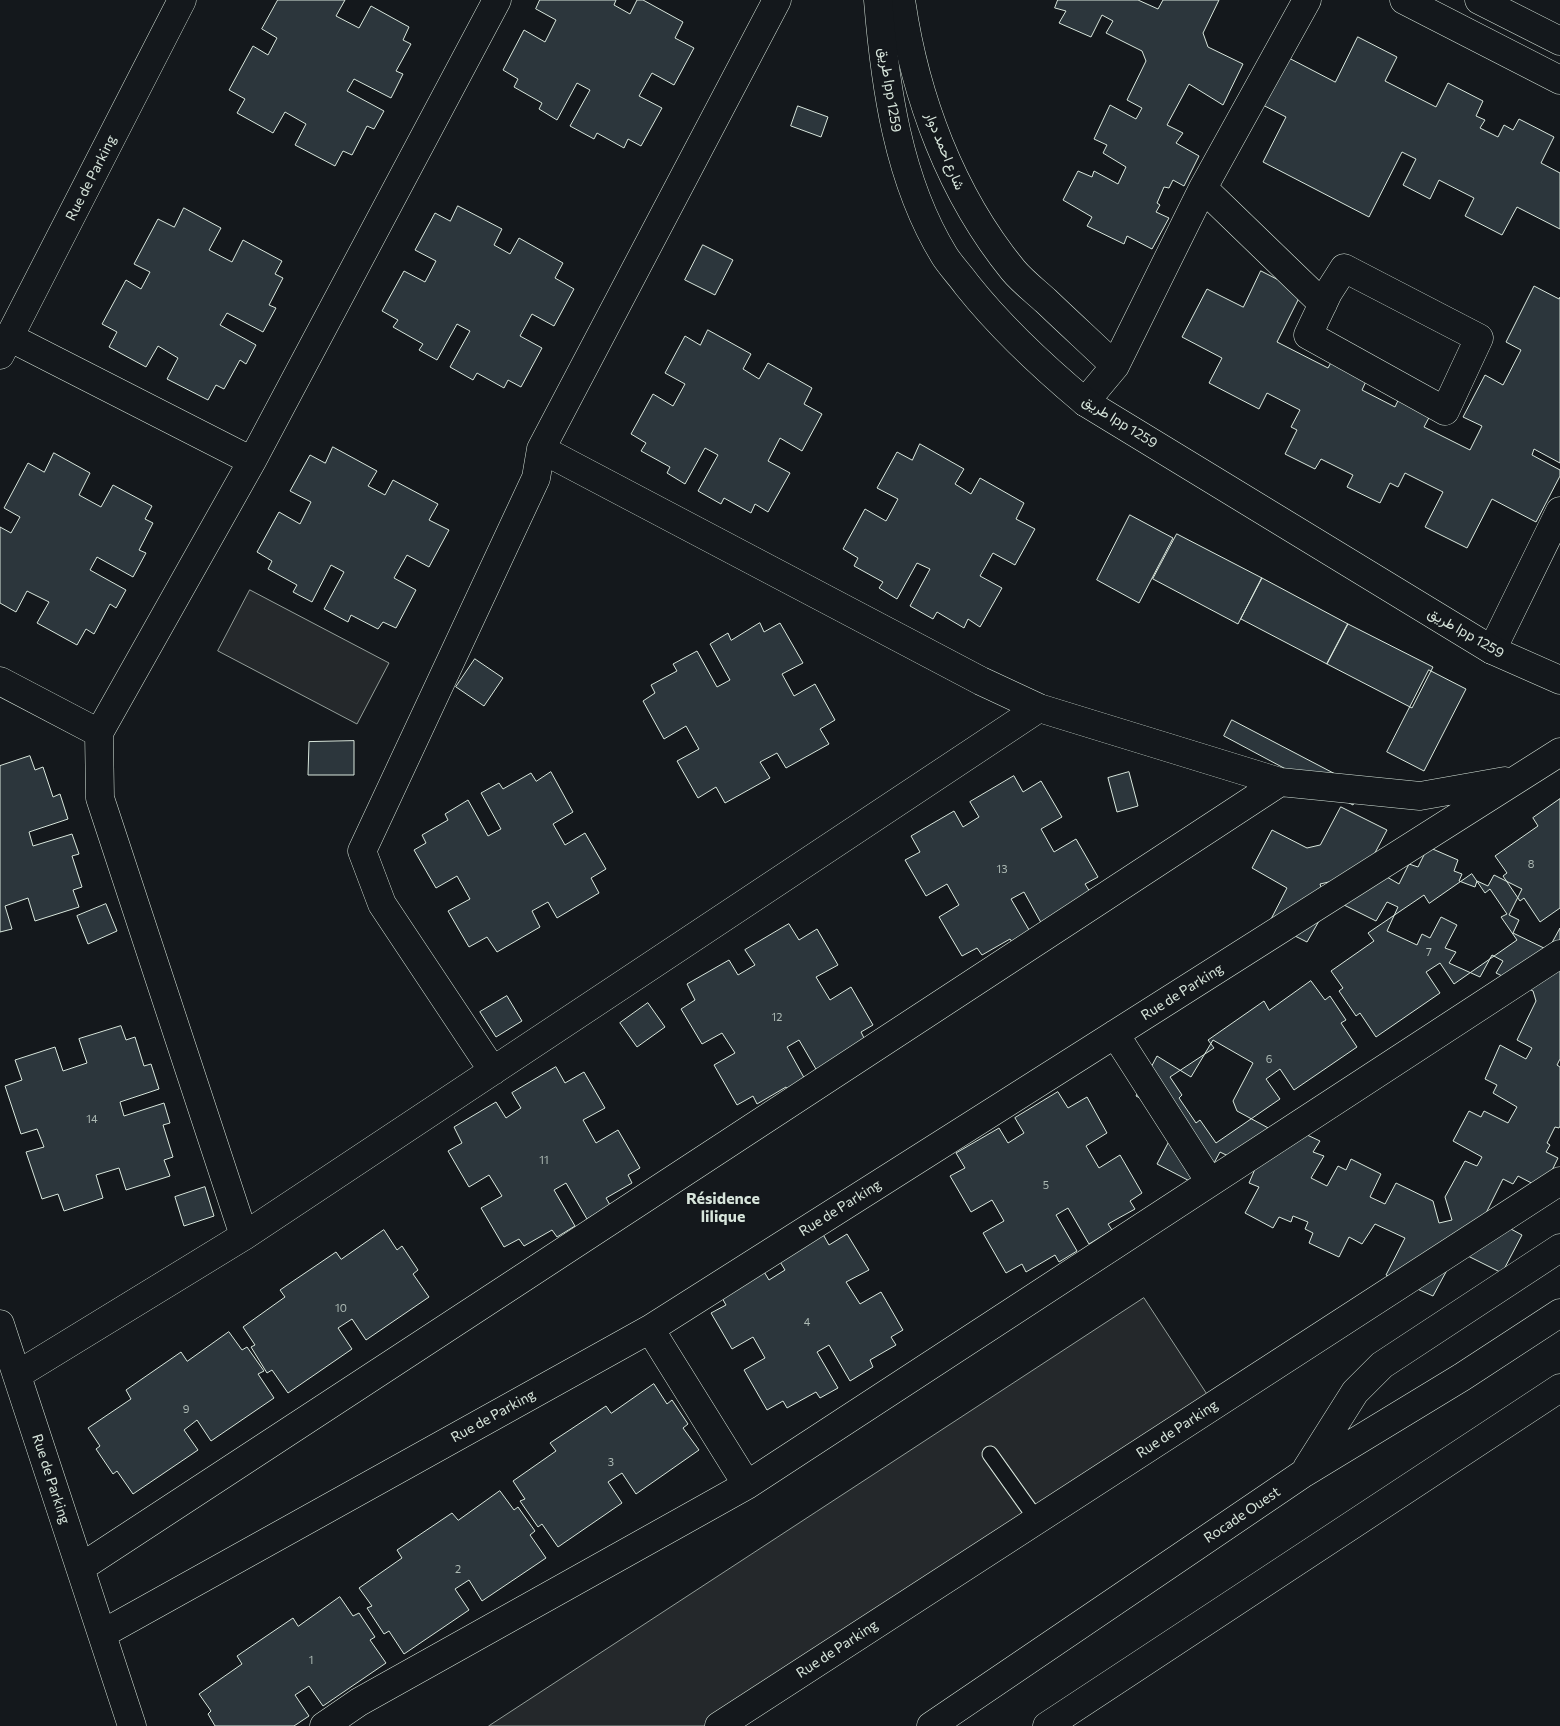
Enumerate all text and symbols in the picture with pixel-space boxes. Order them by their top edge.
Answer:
street label: طريق lpp 1259 [875,46,905,134]
street label: شارع احمد دوار [922,110,968,192]
street label: Rue de Parking [62,132,120,224]
street label: طريق lpp 1259 [1079,392,1161,452]
street label: طريق lpp 1259 [1425,604,1507,662]
house number: 8 [1528,857,1534,871]
house number: 13 [997,862,1007,876]
house number: 7 [1426,945,1432,959]
street label: Rue de Parking [1138,960,1226,1024]
house number: 12 [772,1010,782,1024]
house number: 6 [1266,1052,1272,1066]
house number: 14 [86,1112,98,1126]
house number: 11 [539,1153,549,1167]
street label: Rue de Parking [796,1176,884,1240]
house number: 5 [1043,1178,1049,1192]
district label: Résidence lilique [686,1189,760,1227]
house number: 10 [335,1301,347,1315]
house number: 4 [804,1315,810,1329]
street label: Rue de Parking [448,1386,538,1446]
street label: Rue de Parking [1133,1396,1221,1462]
house number: 9 [183,1402,189,1416]
street label: Rue de Parking [29,1432,73,1526]
house number: 3 [608,1455,614,1469]
street label: Rocade Ouest [1201,1483,1283,1547]
house number: 2 [455,1562,461,1576]
street label: Rue de Parking [793,1616,881,1682]
house number: 1 [309,1653,313,1667]

